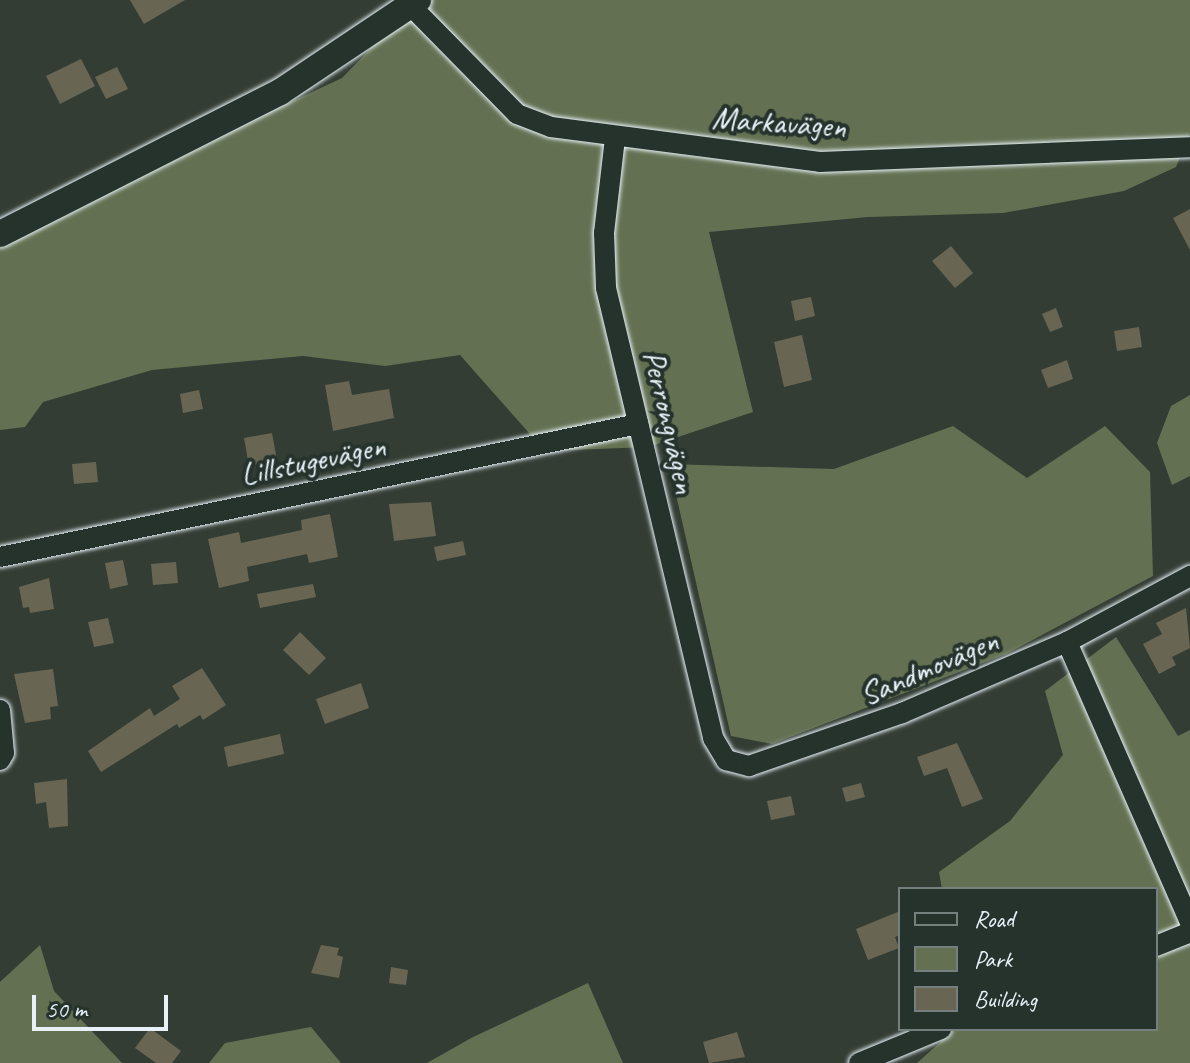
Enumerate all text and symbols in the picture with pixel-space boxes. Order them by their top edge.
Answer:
street label: Markavägen [711,99,847,147]
street label: Perrongvägen [634,347,704,497]
street label: Lillstugevägen [237,427,389,495]
street label: Sandmovägen [854,622,1004,714]
legend [898,887,1158,1031]
text: Road [974,904,1014,934]
text: Park [974,944,1012,974]
scale bar [36,979,172,1029]
text: Building [974,984,1037,1014]
text: 50 m [46,994,87,1024]

